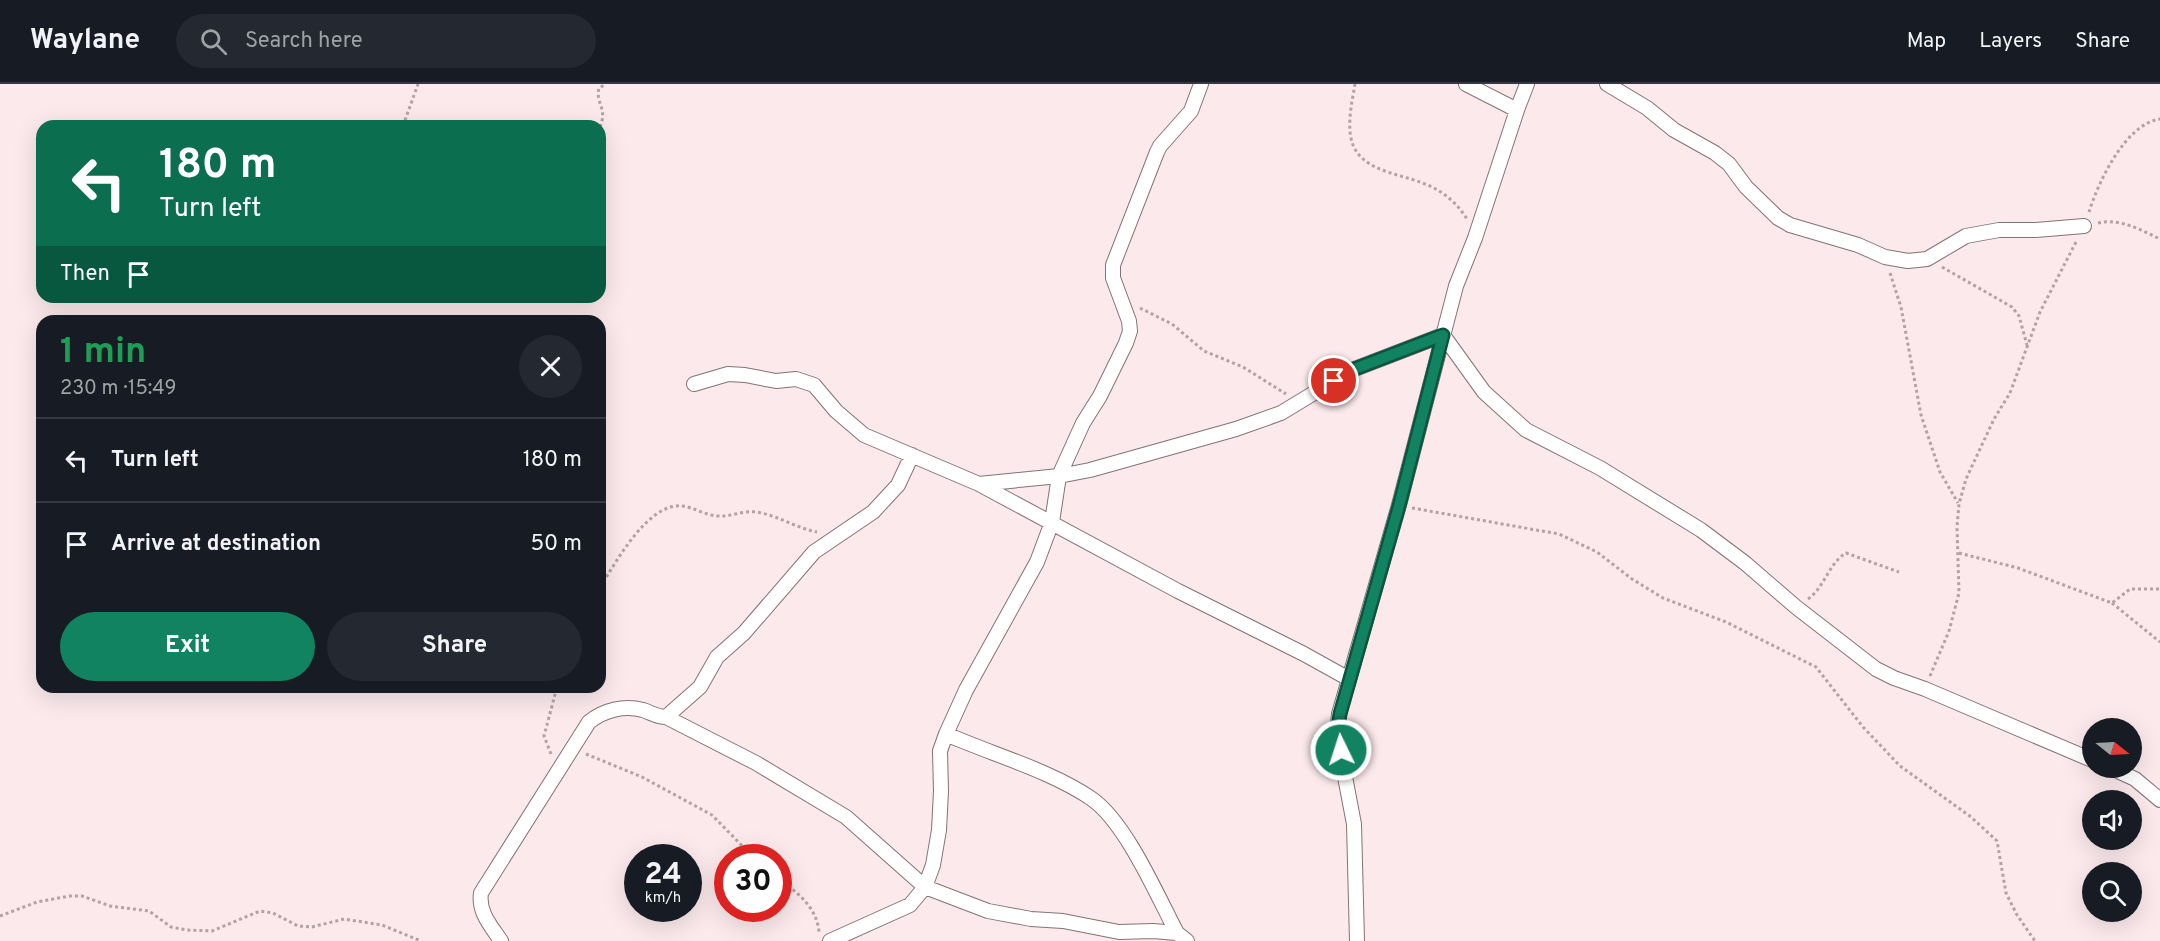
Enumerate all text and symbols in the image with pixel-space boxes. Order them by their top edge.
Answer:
search box [176,14,596,68]
text: Waylane [30,23,140,59]
icon: search [197,25,230,58]
text: Search here [245,28,363,55]
text: Map [1907,28,1946,55]
text: Layers [1979,28,2042,55]
text: Share [2075,28,2130,55]
text: 180 m [159,140,276,193]
icon: left [60,144,138,222]
text: Turn left [159,192,261,226]
icon: arrive [122,258,155,291]
text: Then [60,261,110,288]
text: 1 min [60,330,146,376]
button: close [519,335,582,398]
pin [1308,355,1359,406]
icon: arrive [1317,364,1350,397]
text: 230 m · 15:49 [60,376,176,402]
icon: left [60,444,93,477]
text: Turn left [111,447,199,474]
text: 180 m [523,447,582,474]
icon: arrive [60,528,93,561]
text: Arrive at destination [111,531,321,558]
text: 50 m [530,531,582,558]
button: Exit [60,612,315,681]
button: Share [327,612,582,681]
position arrow [1309,718,1373,782]
north arrow [2082,718,2142,778]
map controls [2082,718,2142,922]
button: sound [2082,790,2142,850]
speed limit sign: 30 [714,844,792,922]
text: 24 [644,857,682,894]
button: search [2082,862,2142,922]
text: km/h [645,889,681,908]

